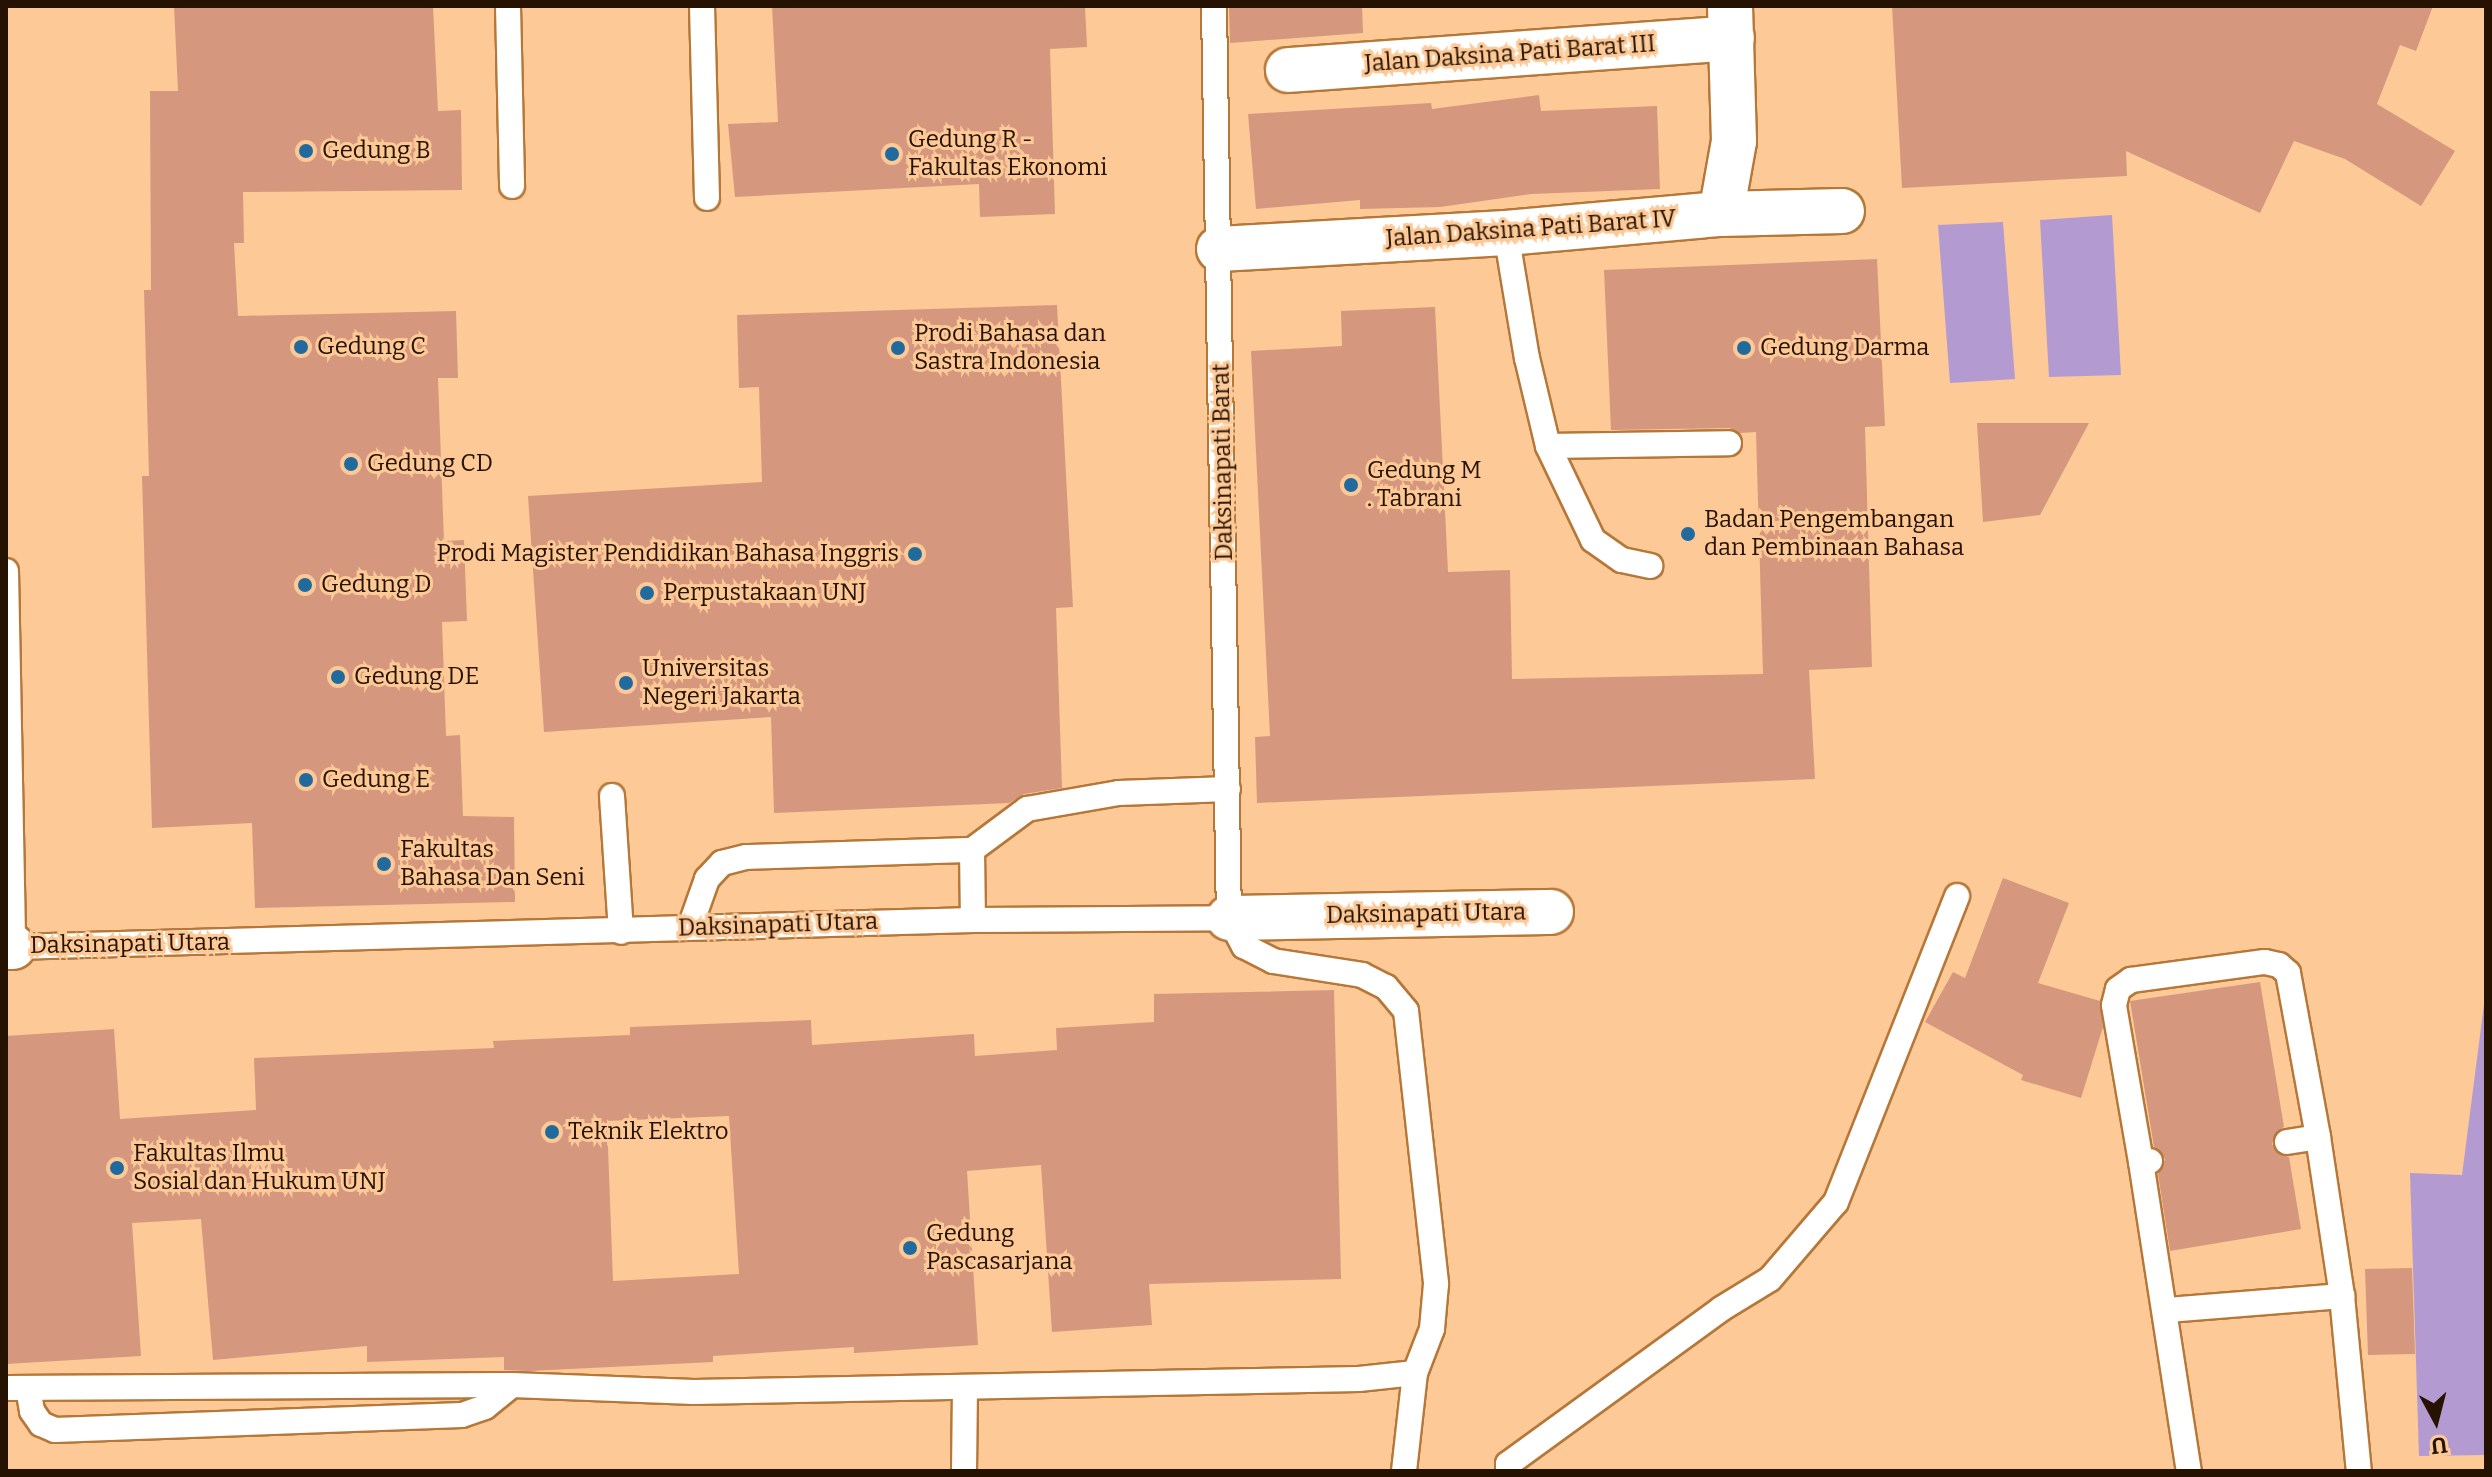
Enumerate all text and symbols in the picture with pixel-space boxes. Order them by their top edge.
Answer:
street label: Jalan Daksina Pati Barat III [1363,29,1657,79]
place label: Gedung R - Fakultas Ekonomi [908,126,1107,182]
place label: Gedung B [322,137,431,165]
marker: Gedung B [297,142,315,160]
marker: Gedung R - Fakultas Ekonomi [883,145,901,163]
street label: Jalan Daksina Pati Barat IV [1385,204,1677,254]
place label: Prodi Bahasa dan Sastra Indonesia [914,320,1106,376]
place label: Gedung C [317,333,426,361]
place label: Gedung Darma [1760,334,1929,362]
marker: Gedung C [292,338,310,356]
marker: Prodi Bahasa dan Sastra Indonesia [889,339,907,357]
marker: Gedung Darma [1735,339,1753,357]
street label: Daksinapati Barat [1207,363,1239,561]
place label: Gedung CD [367,450,493,478]
marker: Gedung CD [342,455,360,473]
place label: Gedung M . Tabrani [1367,457,1482,513]
marker: Gedung M . Tabrani [1342,476,1360,494]
place label: Badan Pengembangan dan Pembinaan Bahasa [1704,506,1964,562]
marker: Badan Pengembangan dan Pembinaan Bahasa [1679,525,1697,543]
place label: Prodi Magister Pendidikan Bahasa Inggris [436,540,899,568]
marker: Prodi Magister Pendidikan Bahasa Inggris [906,545,924,563]
place label: Gedung D [321,571,432,599]
marker: Gedung D [296,576,314,594]
place label: Perpustakaan UNJ [663,579,866,607]
marker: Perpustakaan UNJ [638,584,656,602]
place label: Universitas Negeri Jakarta [642,655,801,711]
place label: Gedung DE [354,663,479,691]
marker: Gedung DE [329,668,347,686]
marker: Universitas Negeri Jakarta [617,674,635,692]
place label: Gedung E [322,766,430,794]
marker: Gedung E [297,771,315,789]
place label: Fakultas Bahasa Dan Seni [400,836,585,892]
marker: Fakultas Bahasa Dan Seni [375,855,393,873]
street label: Daksinapati Utara [1326,898,1526,930]
street label: Daksinapati Utara [678,907,878,943]
street label: Daksinapati Utara [30,928,230,960]
place label: Teknik Elektro [568,1118,729,1146]
marker: Teknik Elektro [543,1123,561,1141]
place label: Fakultas Ilmu Sosial dan Hukum UNJ [133,1140,386,1196]
marker: Fakultas Ilmu Sosial dan Hukum UNJ [108,1159,126,1177]
place label: Gedung Pascasarjana [926,1220,1073,1276]
marker: Gedung Pascasarjana [901,1239,919,1257]
north arrow [2396,1381,2476,1461]
text: U [2429,1431,2449,1460]

